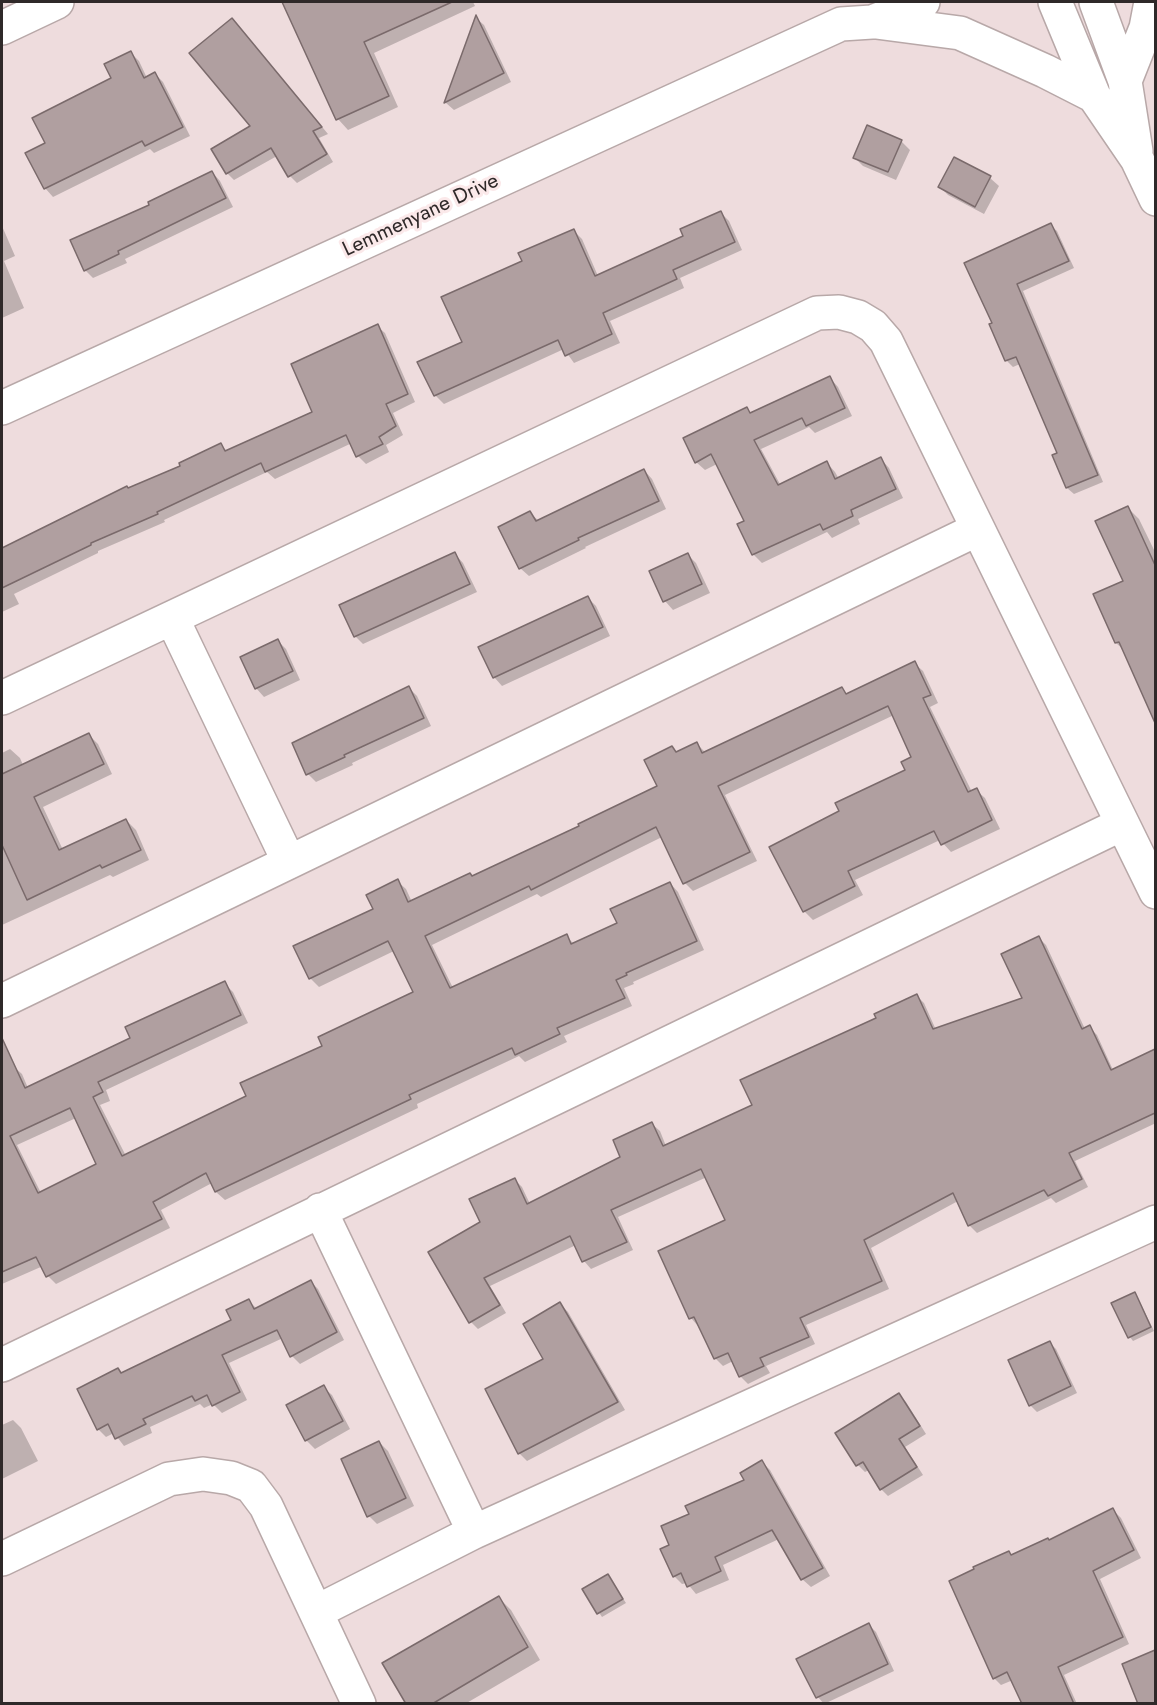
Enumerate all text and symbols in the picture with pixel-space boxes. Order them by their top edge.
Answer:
street label: Lemmenyane Drive [339,169,503,263]

